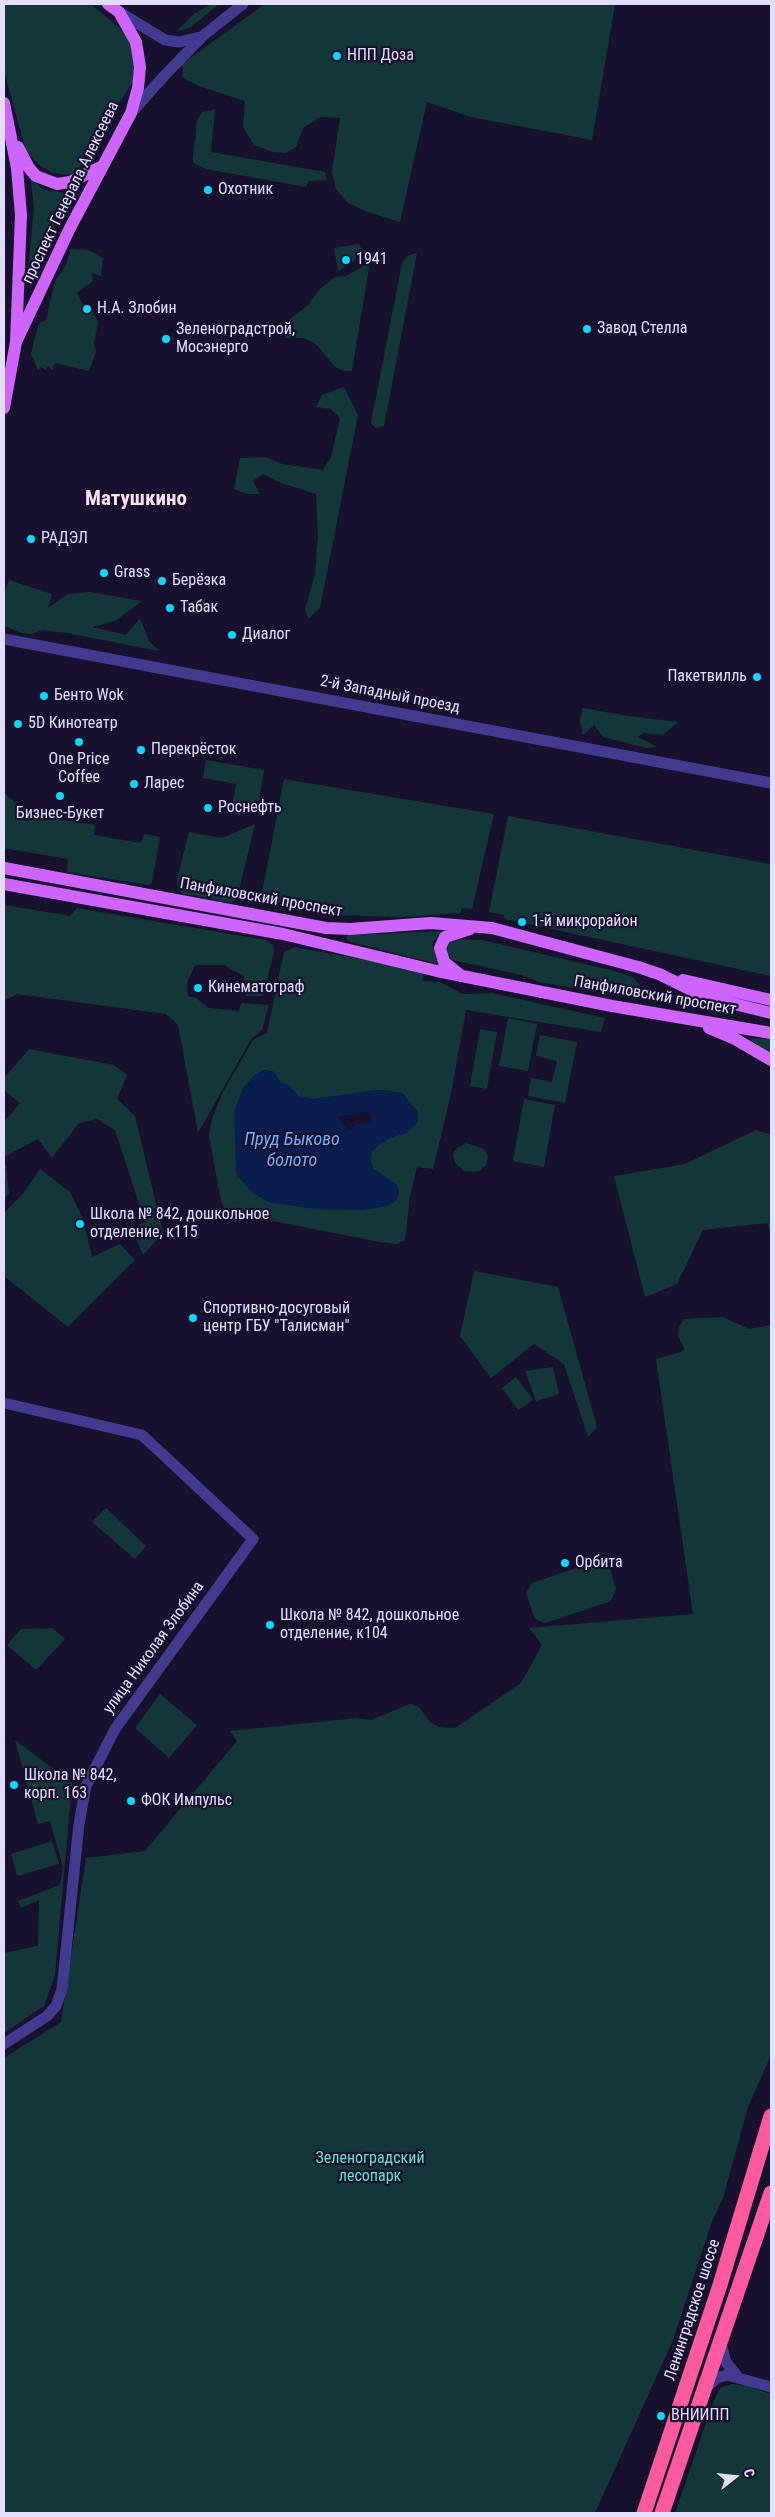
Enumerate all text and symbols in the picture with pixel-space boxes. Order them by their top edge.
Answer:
place label: НПП Доза [347,46,414,66]
marker: НПП Доза [331,50,343,62]
street label: проспект Генерала Алексеева [18,99,124,287]
place label: Охотник [218,180,273,200]
marker: Охотник [202,184,214,196]
place label: 1941 [356,250,388,270]
marker: 1941 [340,254,352,266]
place label: Н.А. Злобин [97,299,177,319]
marker: Н.А. Злобин [81,303,93,315]
place label: Завод Стелла [597,319,687,339]
place label: Зеленоградстрой, Мосэнерго [176,320,295,358]
marker: Завод Стелла [581,323,593,335]
marker: Зеленоградстрой, Мосэнерго [160,333,172,345]
district label: Матушкино [85,487,187,513]
place label: РАДЭЛ [41,529,88,549]
marker: РАДЭЛ [25,533,37,545]
place label: Grass [114,563,150,583]
marker: Grass [98,567,110,579]
place label: Берёзка [172,571,226,591]
marker: Берёзка [156,575,168,587]
place label: Табак [180,598,218,618]
marker: Табак [164,602,176,614]
place label: Диалог [242,625,291,645]
marker: Диалог [226,629,238,641]
place label: Пакетвилль [667,667,747,687]
marker: Пакетвилль [751,671,763,683]
street label: 2-й Западный проезд [318,672,462,718]
place label: Бенто Wok [54,686,124,706]
marker: Бенто Wok [38,690,50,702]
place label: 5D Кинотеатр [28,714,118,734]
marker: 5D Кинотеатр [12,718,24,730]
marker: One Price Coffee [73,736,85,748]
place label: Перекрёсток [151,740,236,760]
marker: Перекрёсток [135,744,147,756]
place label: One Price Coffee [49,750,109,788]
place label: Ларес [144,774,184,794]
marker: Ларес [128,778,140,790]
marker: Бизнес-Букет [54,790,66,802]
place label: Роснефть [218,798,282,818]
marker: Роснефть [202,802,214,814]
place label: Бизнес-Букет [16,804,104,824]
street label: Панфиловский проспект [178,874,344,922]
place label: 1-й микрорайон [532,912,638,932]
marker: 1-й микрорайон [516,916,528,928]
street label: Панфиловский проспект [572,972,738,1020]
place label: Кинематограф [208,978,305,998]
marker: Кинематограф [192,982,204,994]
water label: Пруд Быково болото [244,1129,340,1172]
place label: Школа № 842, дошкольное отделение, к115 [90,1205,269,1243]
marker: Школа № 842, дошкольное отделение, к115 [74,1218,86,1230]
place label: Спортивно-досуговый центр ГБУ "Талисман" [203,1299,350,1337]
marker: Спортивно-досуговый центр ГБУ "Талисман" [187,1312,199,1324]
place label: Орбита [575,1553,623,1573]
marker: Орбита [559,1557,571,1569]
street label: улица Николая Злобина [99,1578,209,1718]
place label: Школа № 842, дошкольное отделение, к104 [280,1606,459,1644]
marker: Школа № 842, дошкольное отделение, к104 [264,1619,276,1631]
place label: Школа № 842, корп. 163 [24,1766,117,1804]
marker: Школа № 842, корп. 163 [8,1779,20,1791]
place label: ФОК Импульс [141,1791,232,1811]
marker: ФОК Импульс [125,1795,137,1807]
park label: Зеленоградский лесопарк [315,2149,425,2187]
street label: Ленинградское шоссе [661,2237,725,2383]
place label: ВНИИПП [671,2406,729,2426]
marker: ВНИИПП [655,2410,667,2422]
north arrow [710,2452,760,2502]
text: С [741,2467,758,2479]

